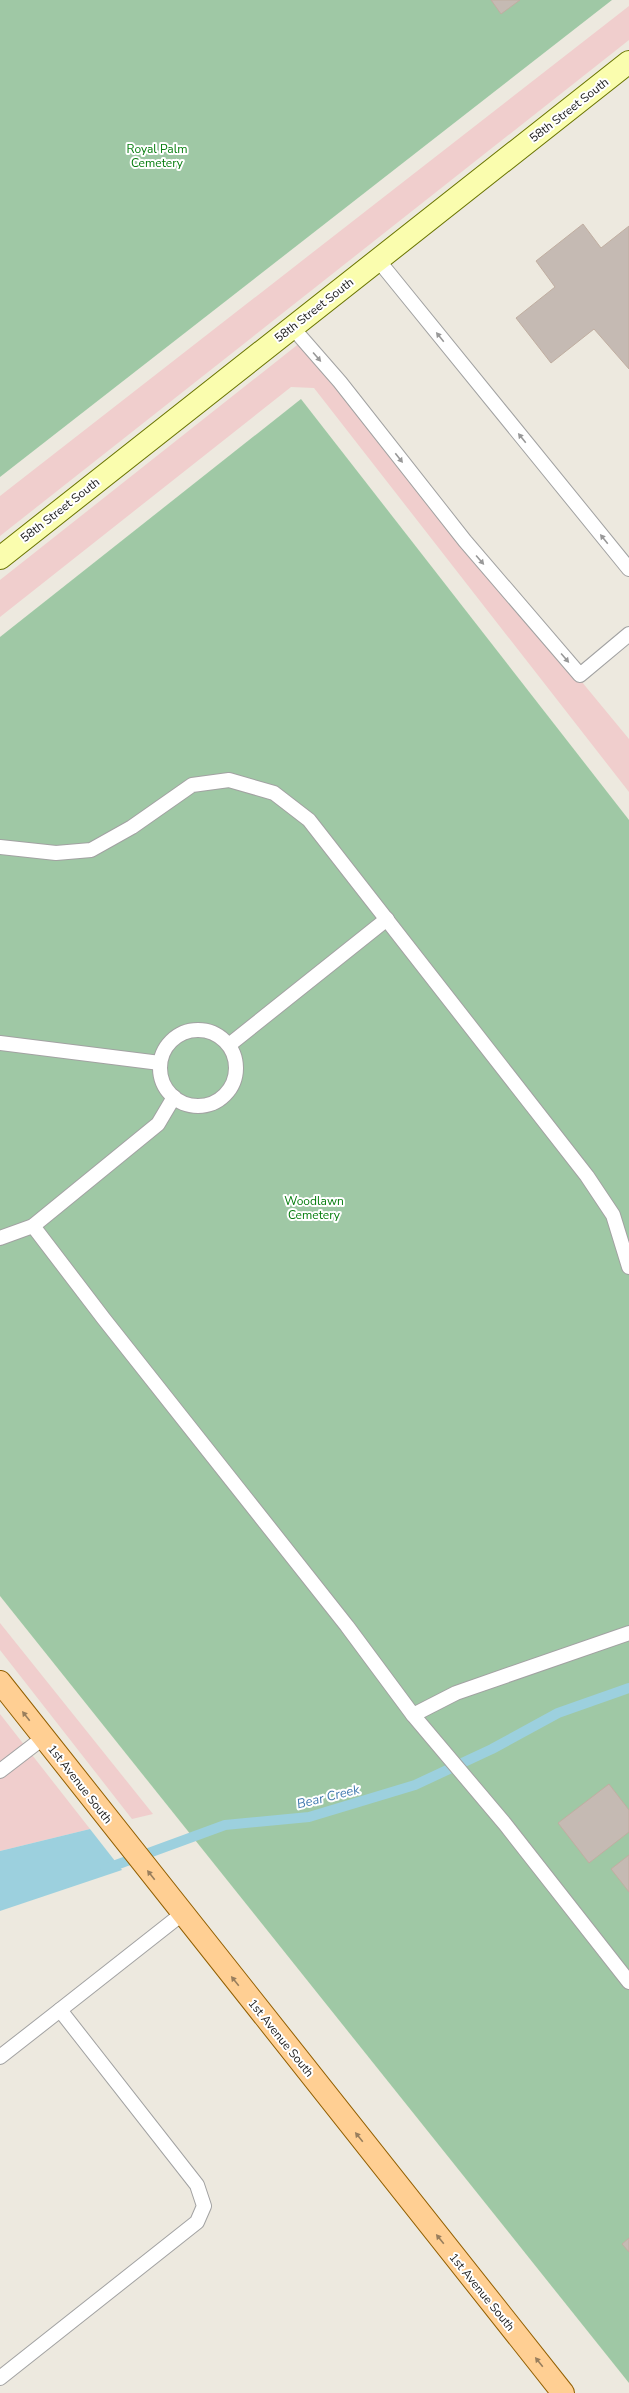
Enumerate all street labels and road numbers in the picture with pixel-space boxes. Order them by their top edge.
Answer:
street label: 58th Street South [526,74,612,146]
street label: 58th Street South [271,274,357,346]
street label: 58th Street South [17,474,103,546]
street label: 1st Avenue South [44,1741,116,1827]
street label: 1st Avenue South [245,1996,317,2080]
street label: 1st Avenue South [446,2250,518,2334]

